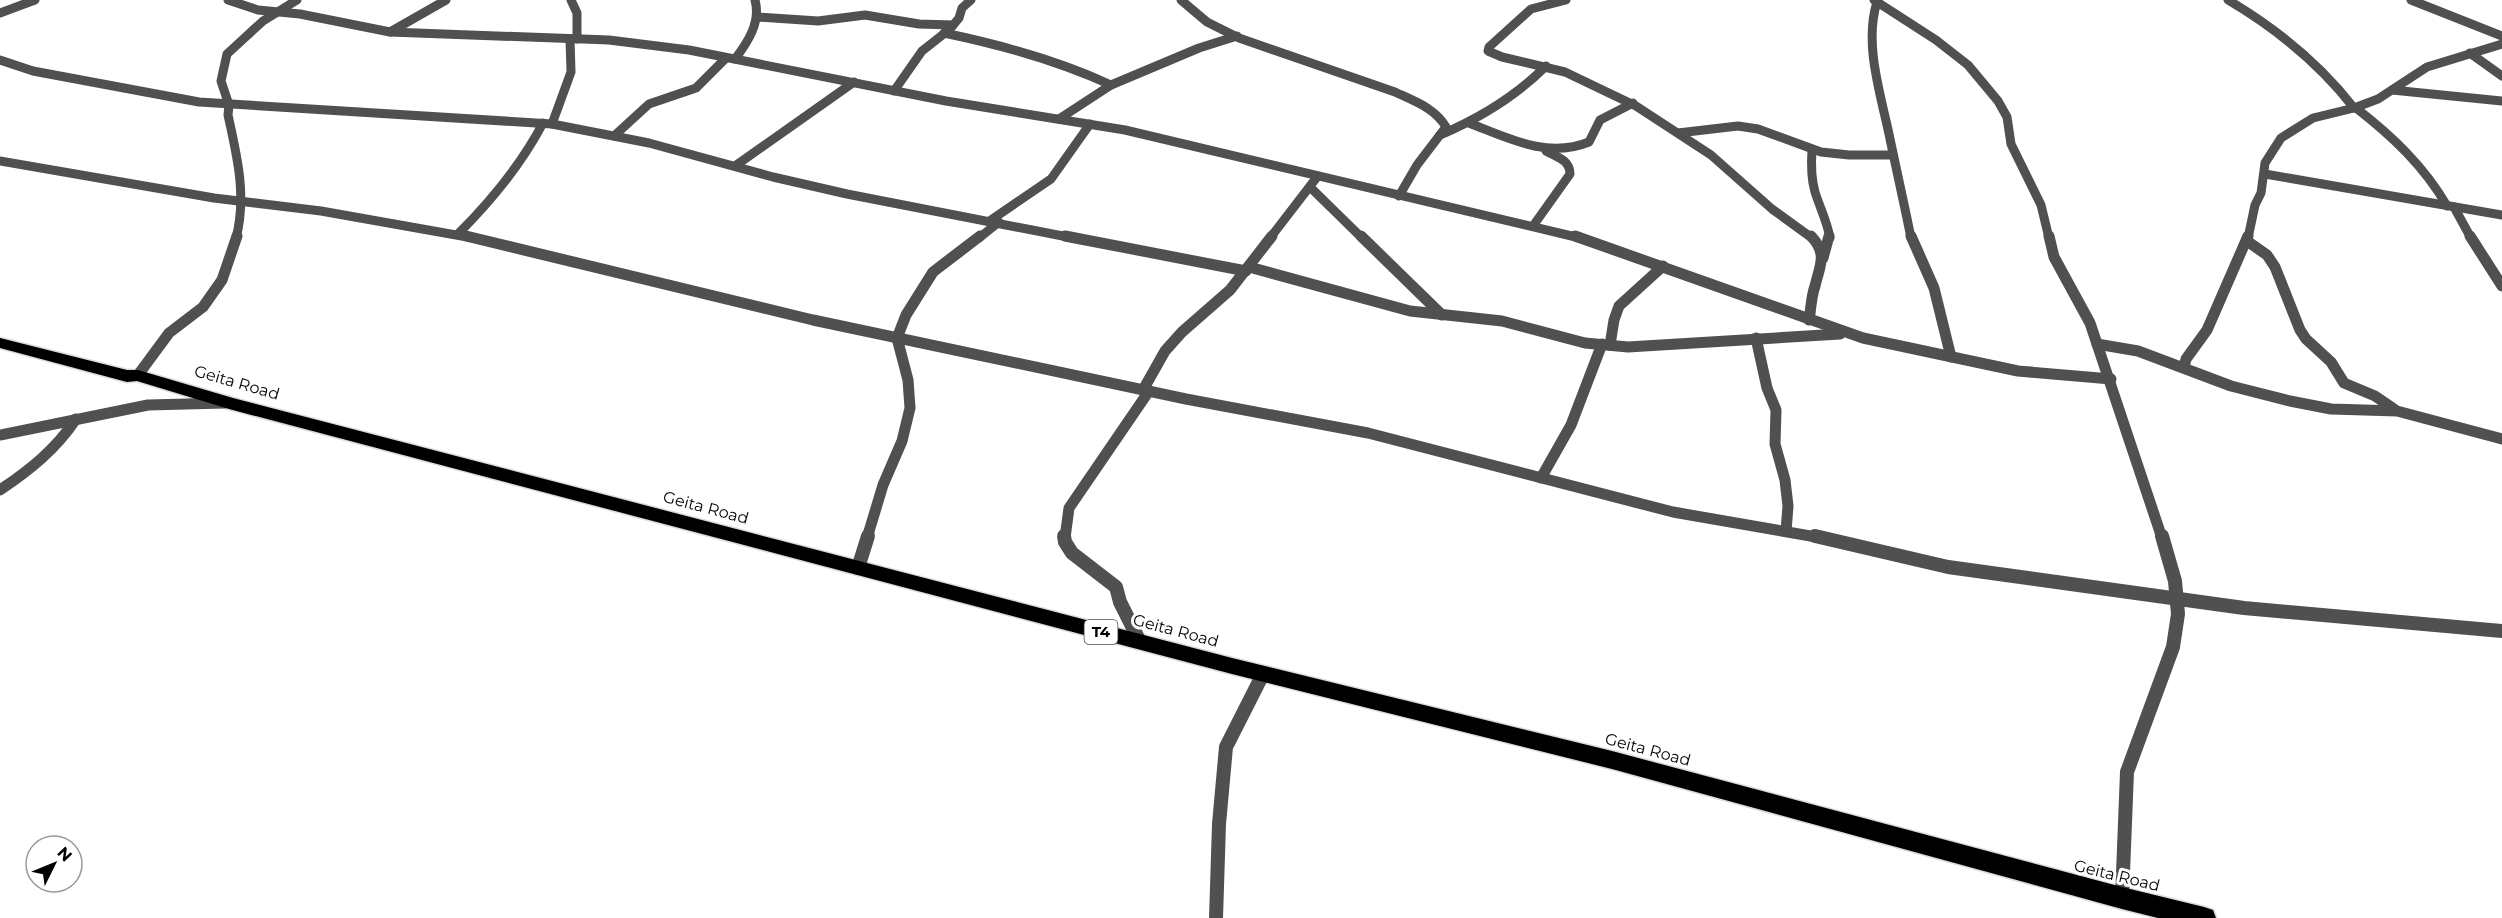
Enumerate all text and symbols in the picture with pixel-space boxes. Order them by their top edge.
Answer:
street label: Geita Road [192,361,282,404]
street label: Geita Road [661,487,751,528]
street label: Geita Road [1131,610,1221,651]
road number: T4 [1084,620,1118,644]
street label: Geita Road [1603,729,1693,770]
north arrow [24,834,84,894]
text: N [53,843,76,865]
street label: Geita Road [2072,856,2162,895]

